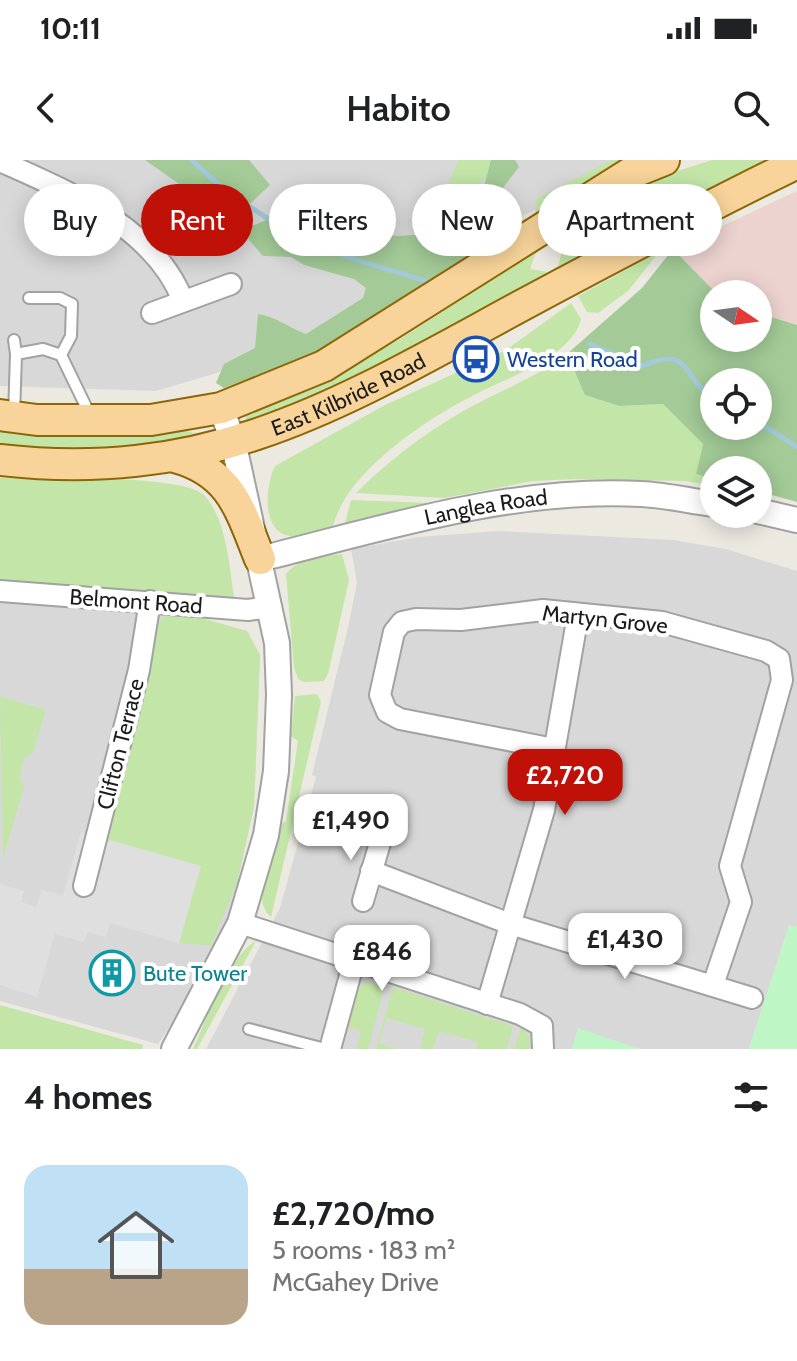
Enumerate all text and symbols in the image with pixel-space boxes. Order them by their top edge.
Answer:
text: 10:11 [40,10,101,47]
icon: back [24,86,68,130]
text: Habito [346,86,451,130]
icon: search [729,86,773,130]
chip: Buy [24,184,125,256]
chip: Rent [141,184,253,256]
chip: Filters [269,184,396,256]
chip: New [412,184,522,256]
chip: Apartment [538,184,722,256]
north arrow [700,280,772,352]
map controls [700,280,772,528]
bus stop icon: Western Road [452,335,500,383]
place label: Western Road [507,346,638,373]
street label: East Kilbride Road [268,347,430,442]
button: locate [700,368,772,440]
button: layers [700,456,772,528]
street label: Langlea Road [422,484,549,531]
street label: Belmont Road [69,583,203,620]
street label: Martyn Grove [541,599,669,640]
street label: Clifton Terrace [91,676,150,812]
pin: £2,720 [500,749,630,817]
text: £2,720 [526,759,604,791]
pin: £1,490 [286,794,416,862]
text: £1,490 [312,804,390,836]
pin: £1,430 [560,913,690,981]
text: £1,430 [586,923,664,955]
pin: £846 [335,925,429,993]
text: £846 [352,935,412,967]
building icon: Bute Tower [88,949,136,997]
place label: Bute Tower [143,960,247,987]
icon: filters [729,1075,773,1119]
text: 4 homes [24,1076,152,1118]
text: £2,720/mo [272,1192,435,1234]
icon: home [88,1197,184,1293]
text: 5 rooms · 183 m² [272,1234,455,1266]
text: McGahey Drive [272,1266,439,1298]

